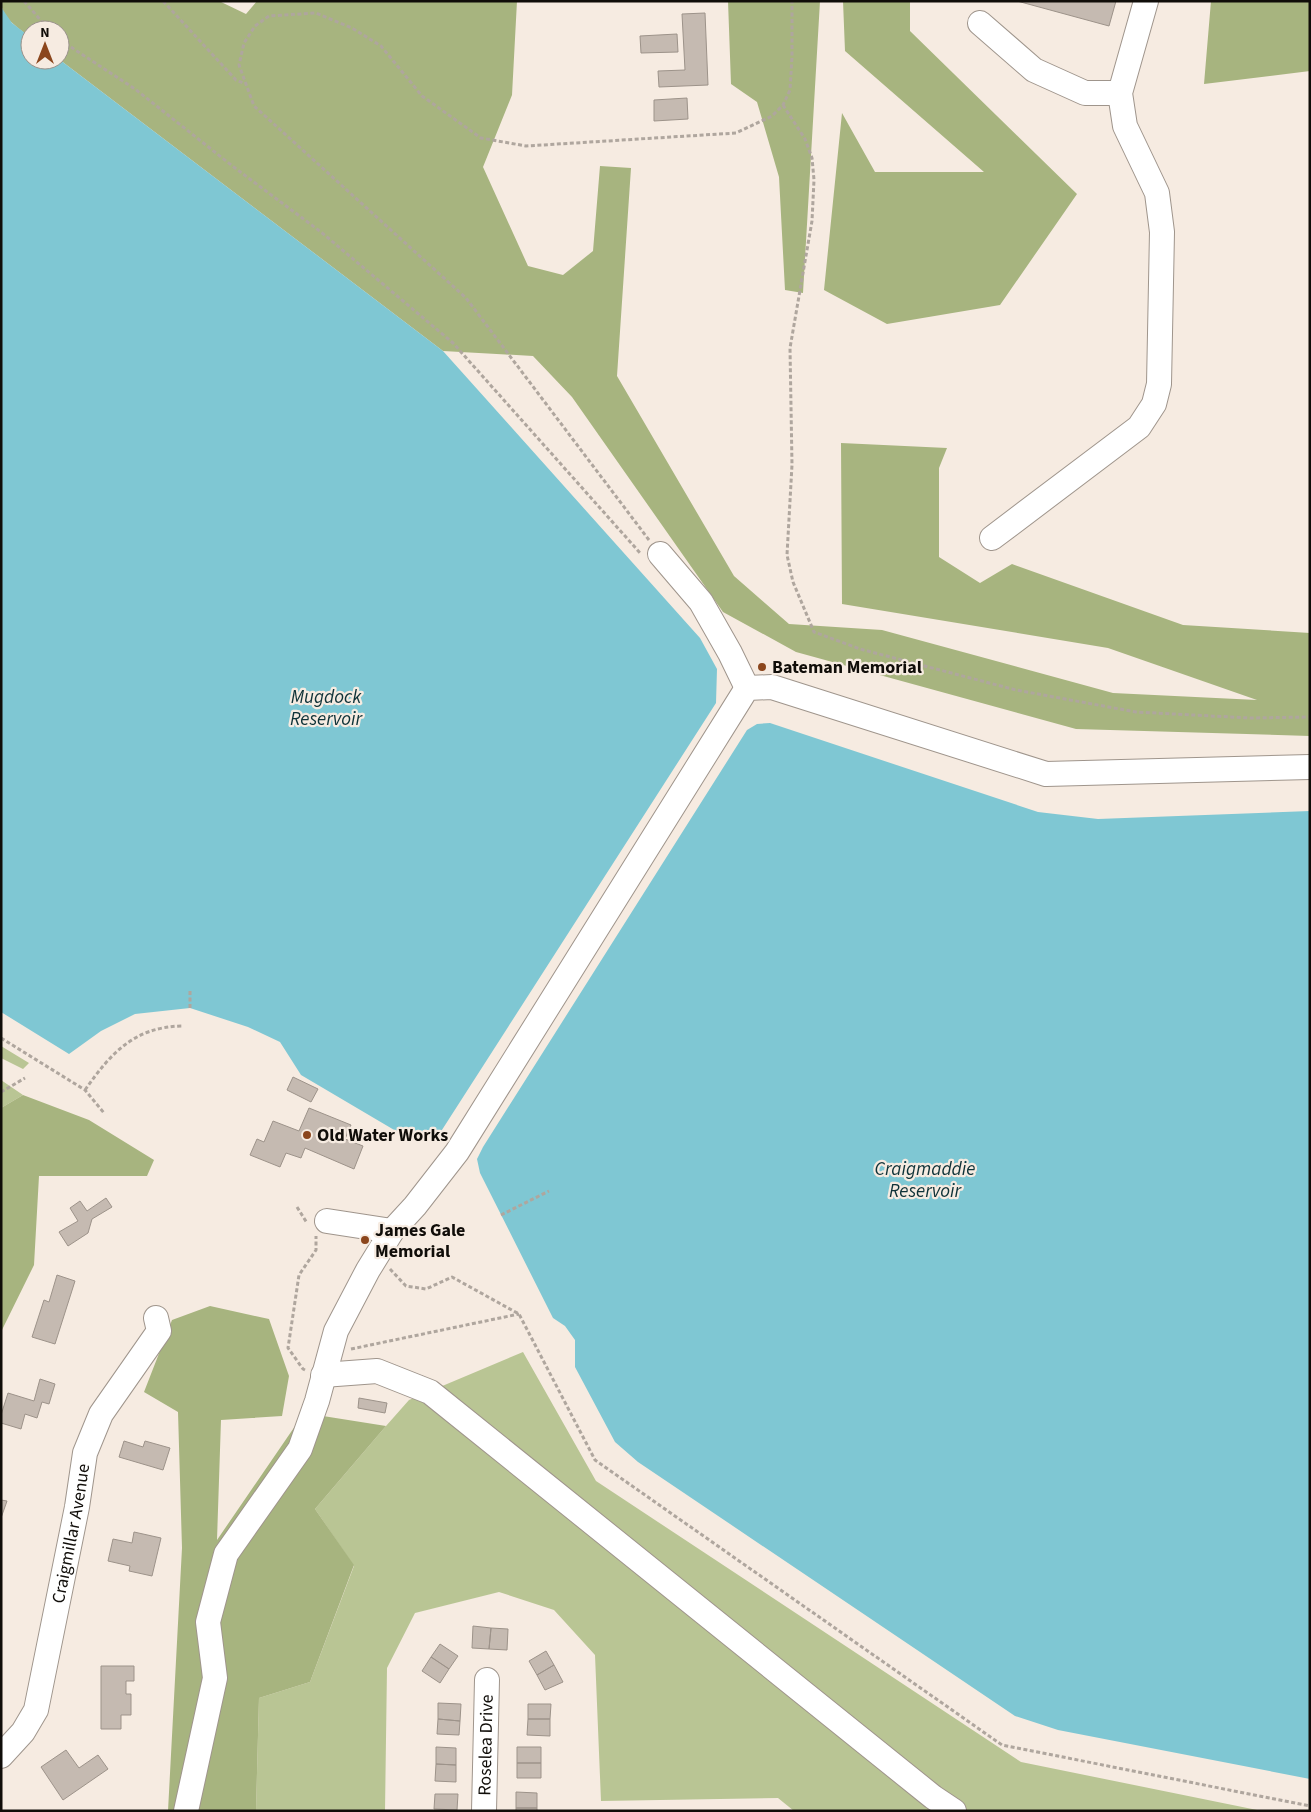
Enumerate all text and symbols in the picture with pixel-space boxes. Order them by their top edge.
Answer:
north arrow [20,20,70,70]
text: N [40,23,50,43]
place label: Bateman Memorial [772,655,922,680]
marker: Bateman Memorial [756,661,768,673]
water label: Mugdock Reservoir [290,684,364,733]
place label: Old Water Works [317,1123,448,1148]
marker: Old Water Works [301,1129,313,1141]
water label: Craigmaddie Reservoir [875,1156,975,1205]
place label: James Gale Memorial [375,1218,465,1264]
marker: James Gale Memorial [359,1234,371,1246]
street label: Craigmillar Avenue [45,1462,96,1606]
street label: Roselea Drive [472,1694,499,1796]

